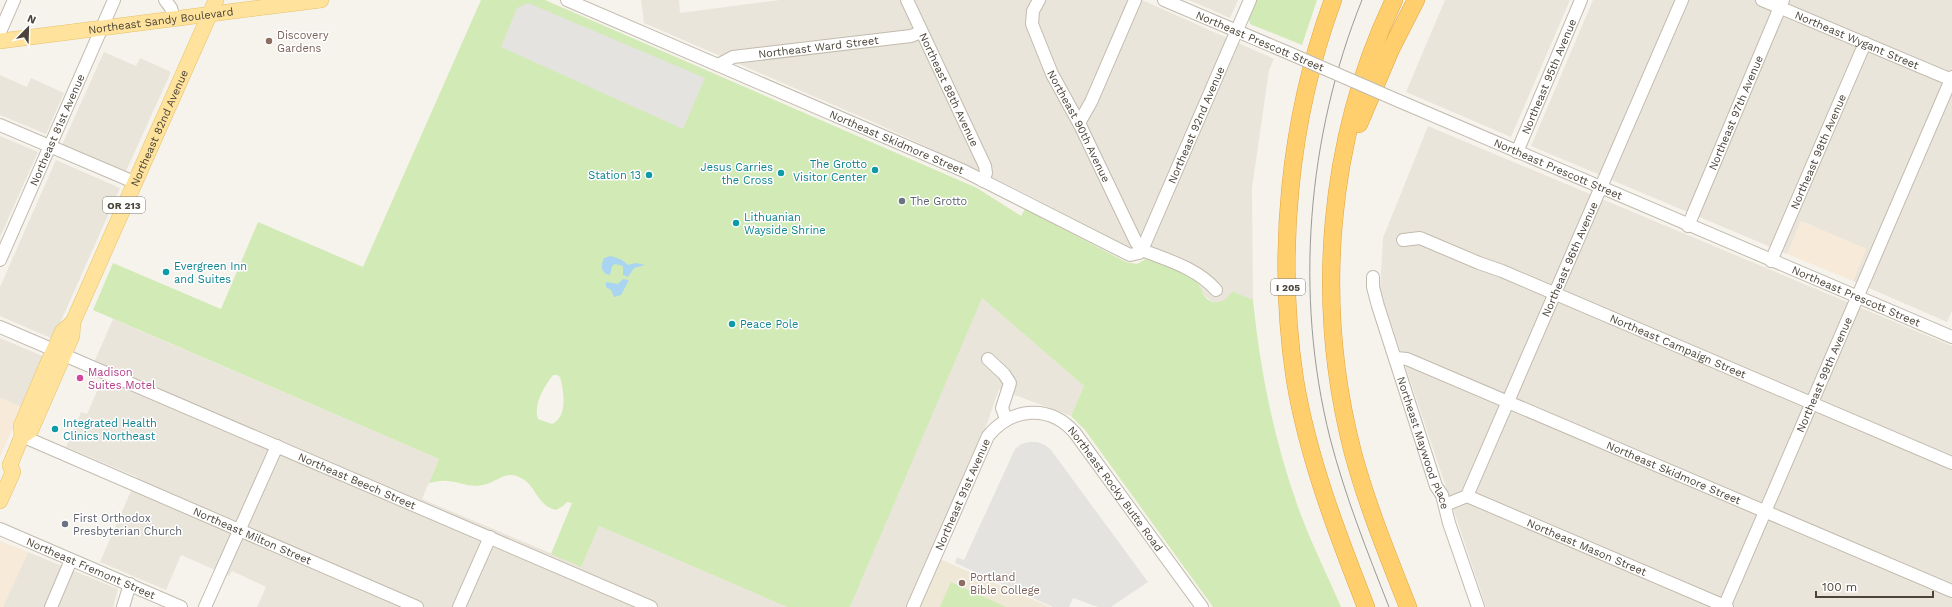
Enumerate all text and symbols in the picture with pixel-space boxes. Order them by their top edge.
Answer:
street label: Northeast Sandy Boulevard [87,5,234,37]
north arrow [8,8,48,48]
street label: Northeast Prescott Street [1194,8,1326,75]
street label: Northeast Wygant Street [1793,9,1921,72]
text: N [25,12,38,27]
street label: Northeast 95th Avenue [1519,17,1579,136]
place label: Discovery Gardens [277,29,329,55]
street label: Northeast 88th Avenue [916,31,981,149]
street label: Northeast Ward Street [758,34,880,61]
marker: Discovery Gardens [264,36,274,46]
street label: Northeast 97th Avenue [1706,53,1766,172]
street label: Northeast 92nd Avenue [1165,65,1227,186]
street label: Northeast 82nd Avenue [128,68,191,189]
street label: Northeast 90th Avenue [1044,68,1112,184]
street label: Northeast 81st Avenue [27,72,88,188]
street label: Northeast 98th Avenue [1788,92,1849,212]
street label: Northeast Skidmore Street [827,108,966,177]
street label: Northeast Prescott Street [1492,136,1624,203]
place label: The Grotto Visitor Center [793,158,868,184]
place label: Jesus Carries the Cross [701,161,773,187]
marker: The Grotto Visitor Center [870,165,880,175]
marker: Jesus Carries the Cross [776,168,786,178]
place label: Station 13 [588,169,641,182]
marker: Station 13 [644,170,654,180]
place label: The Grotto [910,195,967,208]
marker: The Grotto [897,196,907,206]
road number: OR 213 [103,197,145,213]
street label: Northeast 96th Avenue [1539,200,1601,319]
place label: Lithuanian Wayside Shrine [744,211,826,237]
marker: Lithuanian Wayside Shrine [731,218,741,228]
place label: Evergreen Inn and Suites [174,260,247,286]
street label: Northeast Prescott Street [1790,263,1922,330]
marker: Evergreen Inn and Suites [161,267,171,277]
road number: I 205 [1271,279,1305,295]
street label: Northeast Campaign Street [1608,312,1748,382]
street label: Northeast 99th Avenue [1794,315,1855,434]
place label: Peace Pole [740,318,798,331]
marker: Peace Pole [727,319,737,329]
place label: Madison Suites Motel [88,366,156,392]
marker: Madison Suites Motel [75,373,85,383]
street label: Northeast Maywood Place [1394,375,1451,511]
place label: Integrated Health Clinics Northeast [63,417,157,443]
marker: Integrated Health Clinics Northeast [50,424,60,434]
street label: Northeast Rocky Butte Road [1065,424,1165,554]
street label: Northeast 91st Avenue [933,437,993,552]
street label: Northeast Skidmore Street [1604,439,1743,508]
street label: Northeast Beech Street [296,450,418,512]
street label: Northeast Milton Street [191,505,314,568]
place label: First Orthodox Presbyterian Church [73,512,182,538]
street label: Northeast Mason Street [1525,516,1649,579]
marker: First Orthodox Presbyterian Church [60,519,70,529]
street label: Northeast Fremont Street [24,535,158,602]
place label: Portland Bible College [970,571,1040,597]
scale bar [1816,573,1933,599]
marker: Portland Bible College [957,578,967,588]
text: 100 m [1822,580,1857,594]

